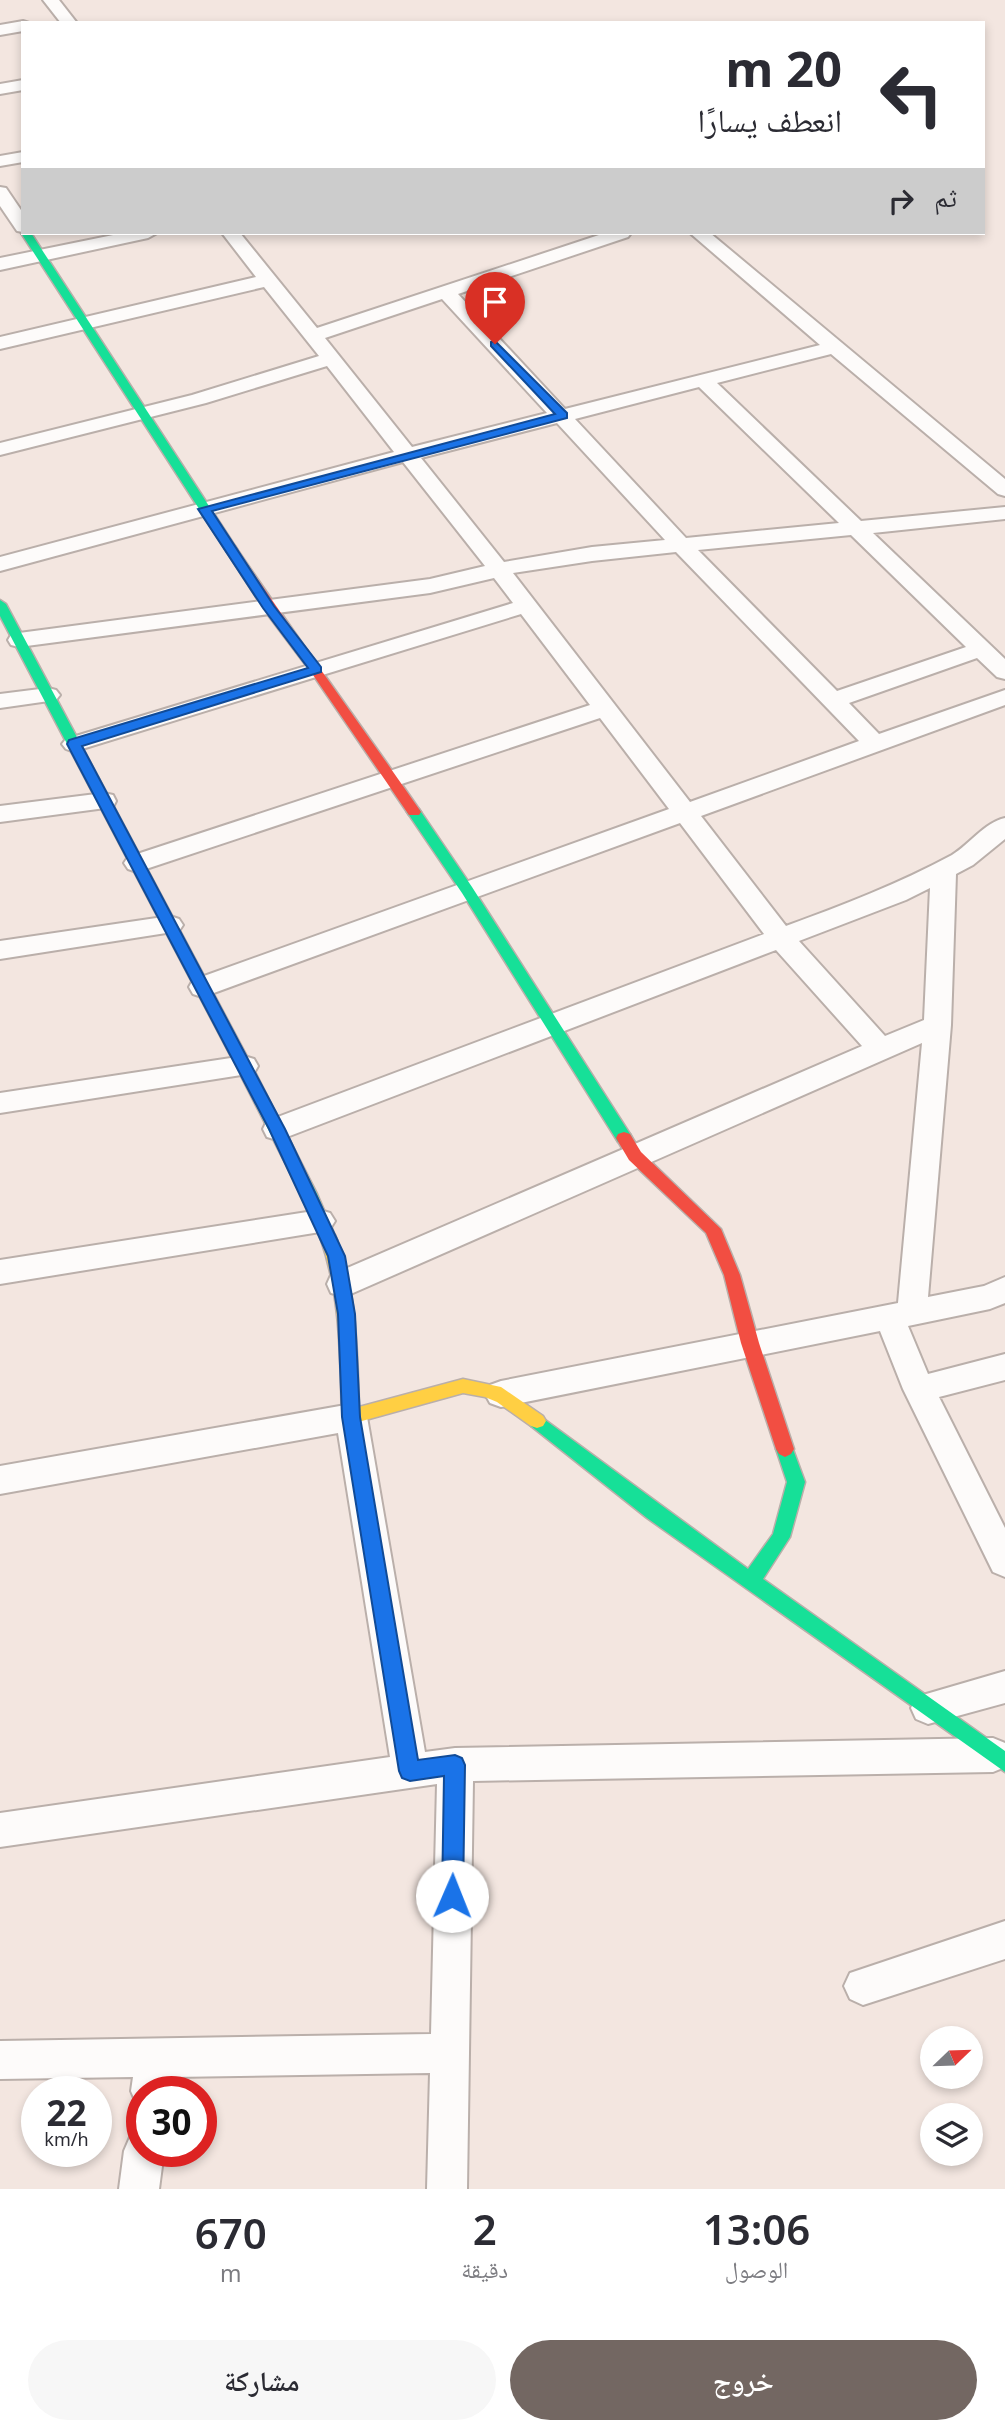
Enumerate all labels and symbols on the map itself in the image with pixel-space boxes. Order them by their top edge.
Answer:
pin [465,272,525,344]
position arrow [415,1859,489,1933]
north arrow [920,2026,984,2090]
speed limit sign: 30 [126,2076,217,2167]

